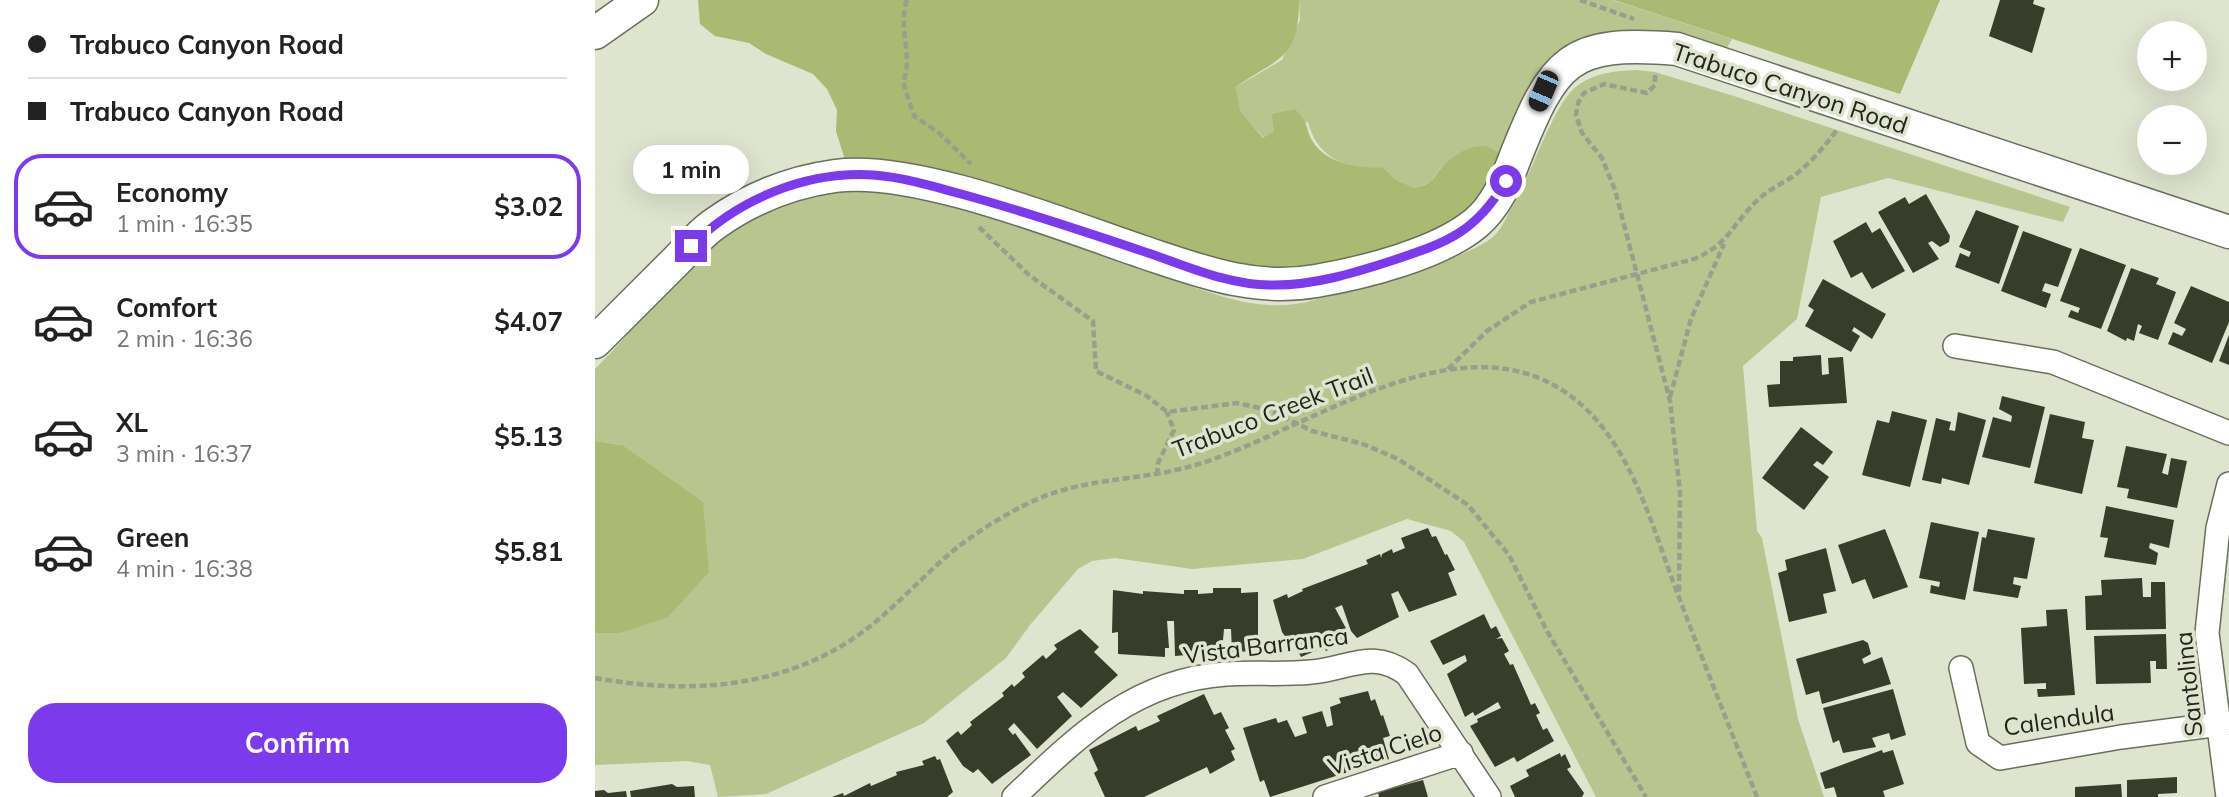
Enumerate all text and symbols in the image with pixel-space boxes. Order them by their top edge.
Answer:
map controls [2137,21,2207,175]
button: + [2137,21,2207,91]
text: Trabuco Canyon Road [70,28,344,61]
street label: Trabuco Canyon Road [1669,36,1912,140]
car [1526,68,1561,114]
text: Trabuco Canyon Road [70,95,344,128]
button: − [2137,105,2207,175]
callout: 1 min [633,145,749,194]
text: 1 min [661,155,721,184]
route start [1490,165,1522,197]
icon: car [32,175,95,238]
text: Economy [116,176,228,209]
text: $3.02 [494,190,563,223]
text: 1 min · 16:35 [116,209,253,238]
route end [675,230,707,262]
icon: car [32,290,95,353]
text: Comfort [116,291,217,324]
text: $4.07 [494,305,563,338]
text: 2 min · 16:36 [116,324,253,353]
street label: Trabuco Creek Trail [1168,360,1377,464]
icon: car [32,405,95,468]
text: XL [116,406,148,439]
text: $5.13 [494,420,563,453]
text: 3 min · 16:37 [116,439,253,468]
icon: car [32,520,95,583]
text: Green [116,521,189,554]
text: $5.81 [494,535,563,568]
text: 4 min · 16:38 [116,554,253,583]
street label: Vista Barranca [1182,620,1350,670]
street label: Santolina [2168,630,2208,738]
street label: Calendula [2002,696,2116,742]
button: Confirm [28,703,567,783]
street label: Vista Cielo [1324,717,1445,782]

